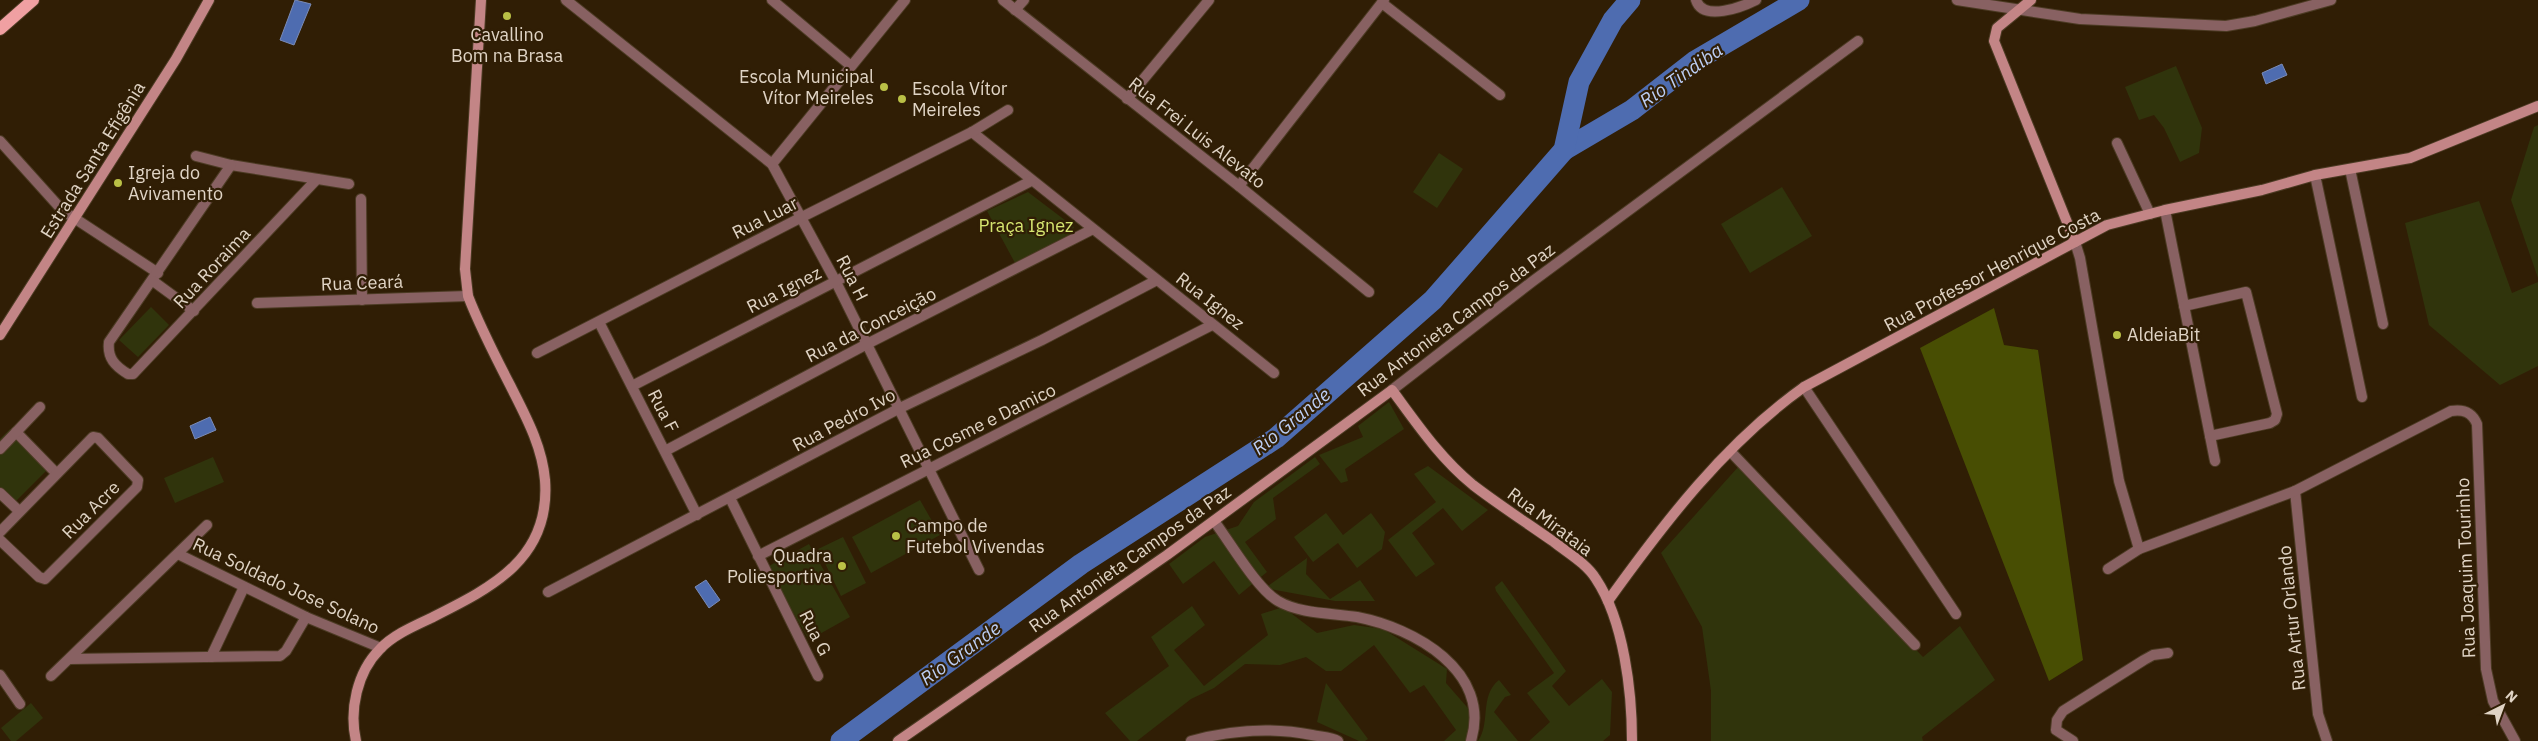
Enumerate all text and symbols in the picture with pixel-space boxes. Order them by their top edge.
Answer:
marker: Cavallino Bom na Brasa [501,10,513,22]
place label: Cavallino Bom na Brasa [451,23,563,67]
water label: Rio Tindiba [1635,38,1727,112]
place label: Escola Municipal Vítor Meireles [739,65,874,109]
street label: Rua Frei Luis Alevato [1124,72,1271,193]
street label: Estrada Santa Efigênia [35,77,150,242]
place label: Escola Vítor Meireles [912,77,1008,121]
marker: Escola Municipal Vítor Meireles [878,81,890,93]
marker: Escola Vítor Meireles [896,93,908,105]
place label: Igreja do Avivamento [128,161,223,205]
marker: Igreja do Avivamento [112,177,124,189]
street label: Rua Luar [728,191,802,244]
street label: Rua Professor Henrique Costa [1880,203,2104,336]
park label: Praça Ignez [979,214,1073,237]
street label: Rua Roraima [168,222,255,313]
street label: Rua Antonieta Campos da Paz [1352,238,1559,401]
street label: Rua H [831,251,874,305]
street label: Rua Ignez [743,261,825,318]
street label: Rua Ignez [1171,267,1249,335]
street label: Rua Ceará [320,270,404,295]
street label: Rua da Conceição [802,282,940,367]
place label: AldeiaBit [2127,323,2200,346]
marker: AldeiaBit [2111,329,2123,341]
street label: Rua Cosme e Damico [896,378,1059,473]
water label: Rio Grande [1247,382,1335,460]
street label: Rua Pedro Ivo [788,383,899,456]
street label: Rua F [643,385,684,436]
street label: Rua Acre [57,476,125,543]
street label: Rua Joaquim Tourinho [2451,477,2480,659]
street label: Rua Antonieta Campos da Paz [1024,480,1235,637]
street label: Rua Mirataia [1503,482,1598,561]
place label: Campo de Futebol Vivendas [906,514,1045,558]
marker: Campo de Futebol Vivendas [890,530,902,542]
street label: Rua Soldado Jose Solano [189,532,383,639]
place label: Quadra Poliesportiva [727,544,832,588]
street label: Rua Artur Orlando [2272,544,2311,692]
marker: Quadra Poliesportiva [836,560,848,572]
street label: Rua G [794,606,837,659]
water label: Rio Grande [915,616,1005,690]
north arrow [2478,681,2528,731]
text: N [2502,686,2521,706]

